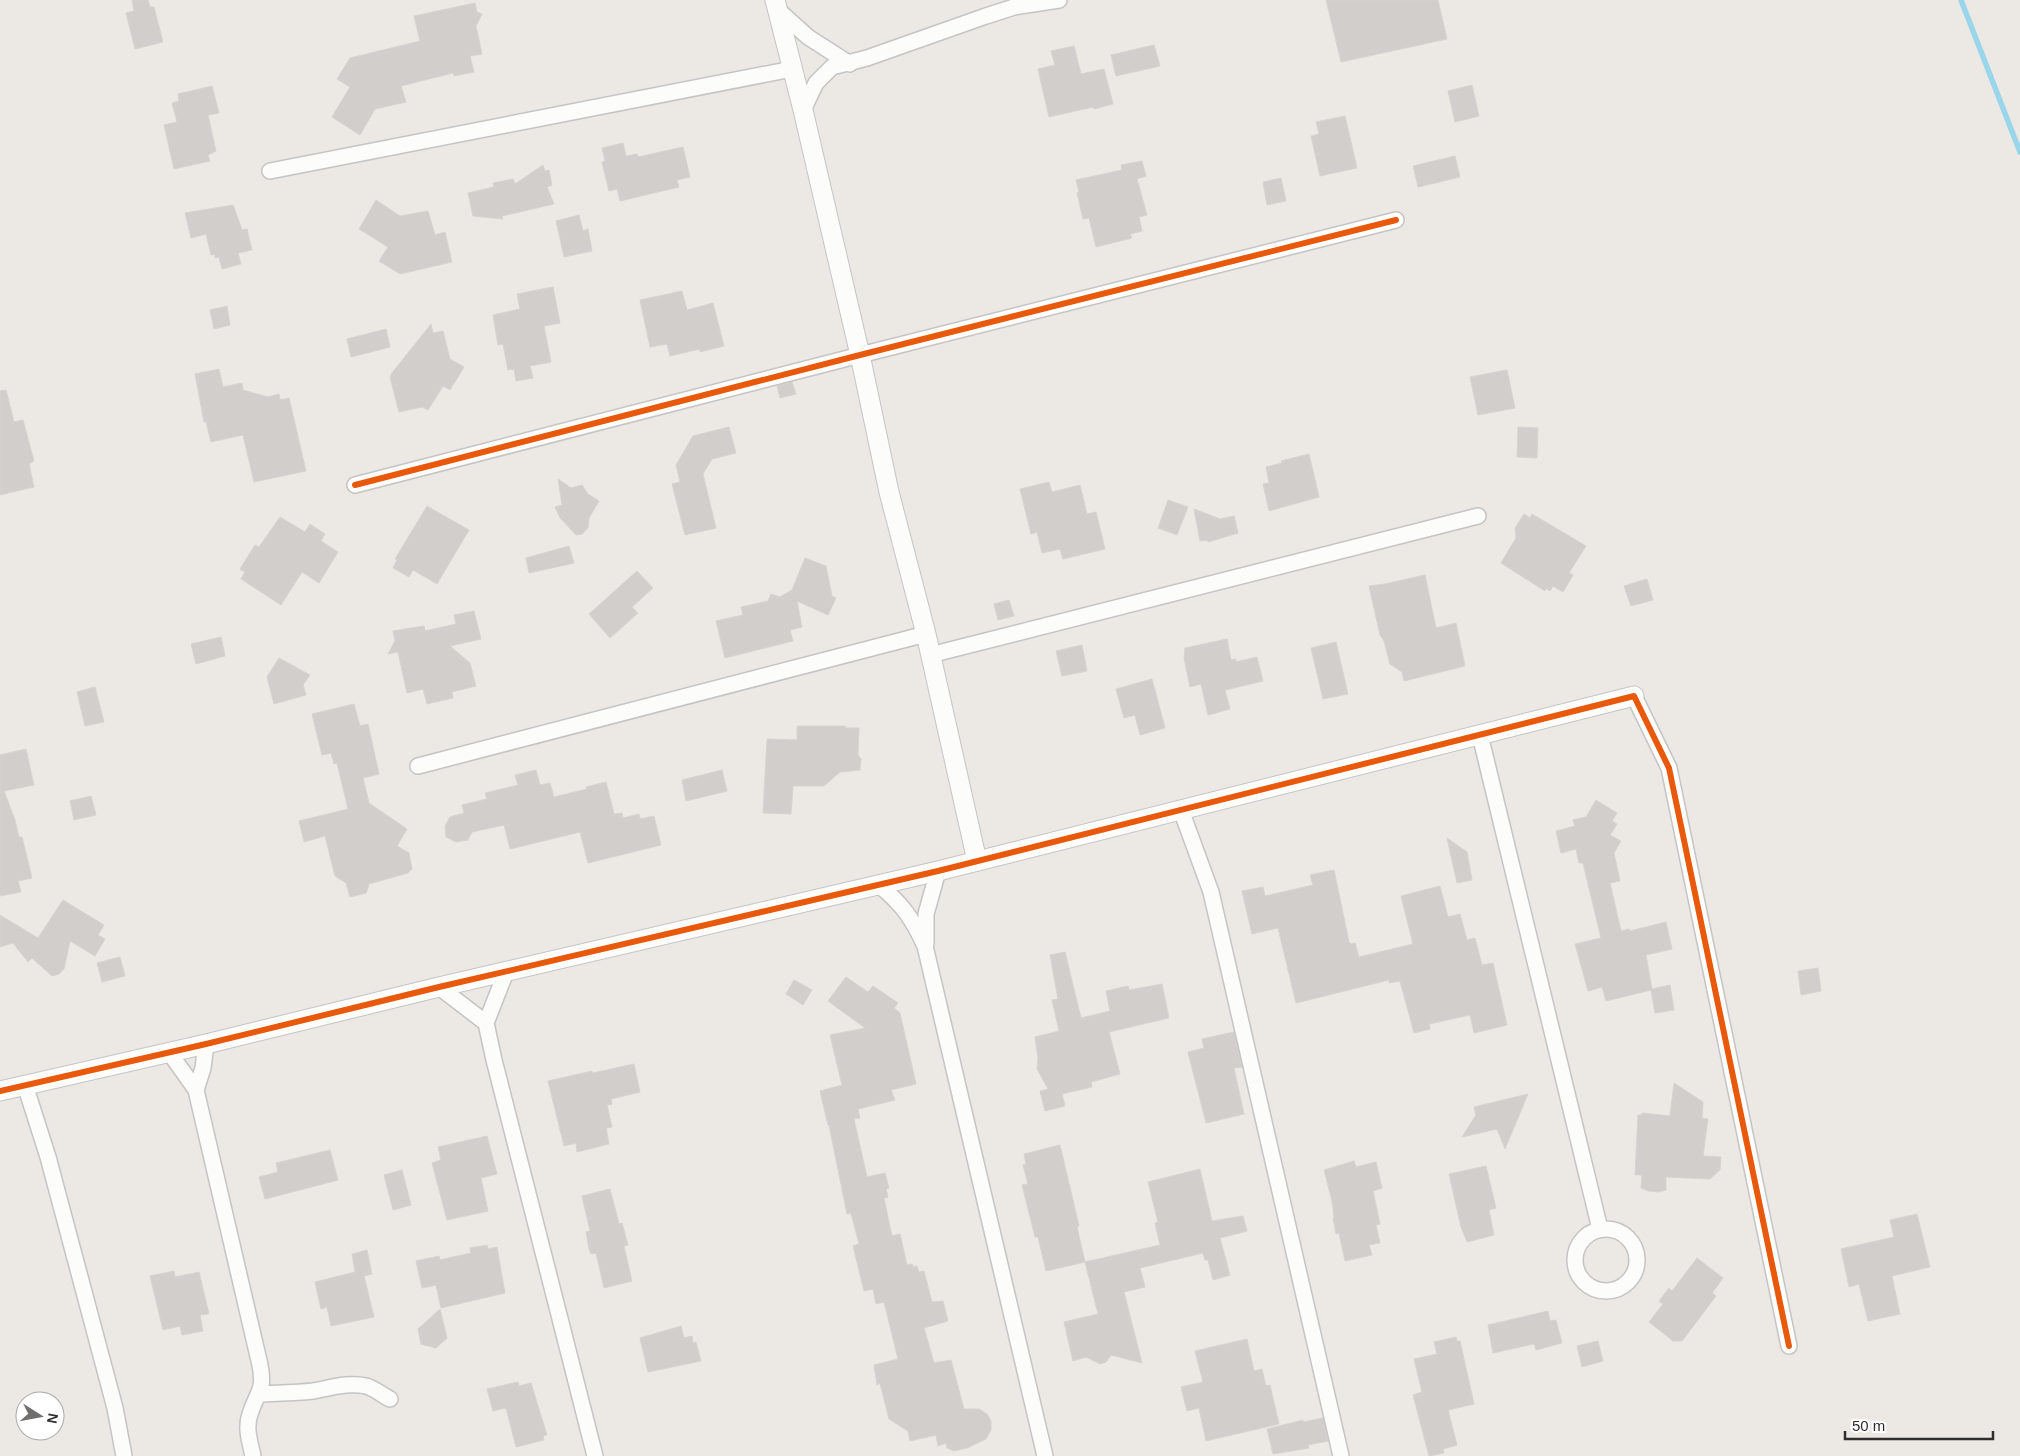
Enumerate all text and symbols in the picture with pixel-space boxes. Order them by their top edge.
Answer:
north arrow [15,1391,65,1441]
scale bar [1845,1408,1992,1440]
text: N [44,1412,62,1425]
text: 50 m [1852,1417,1885,1434]

